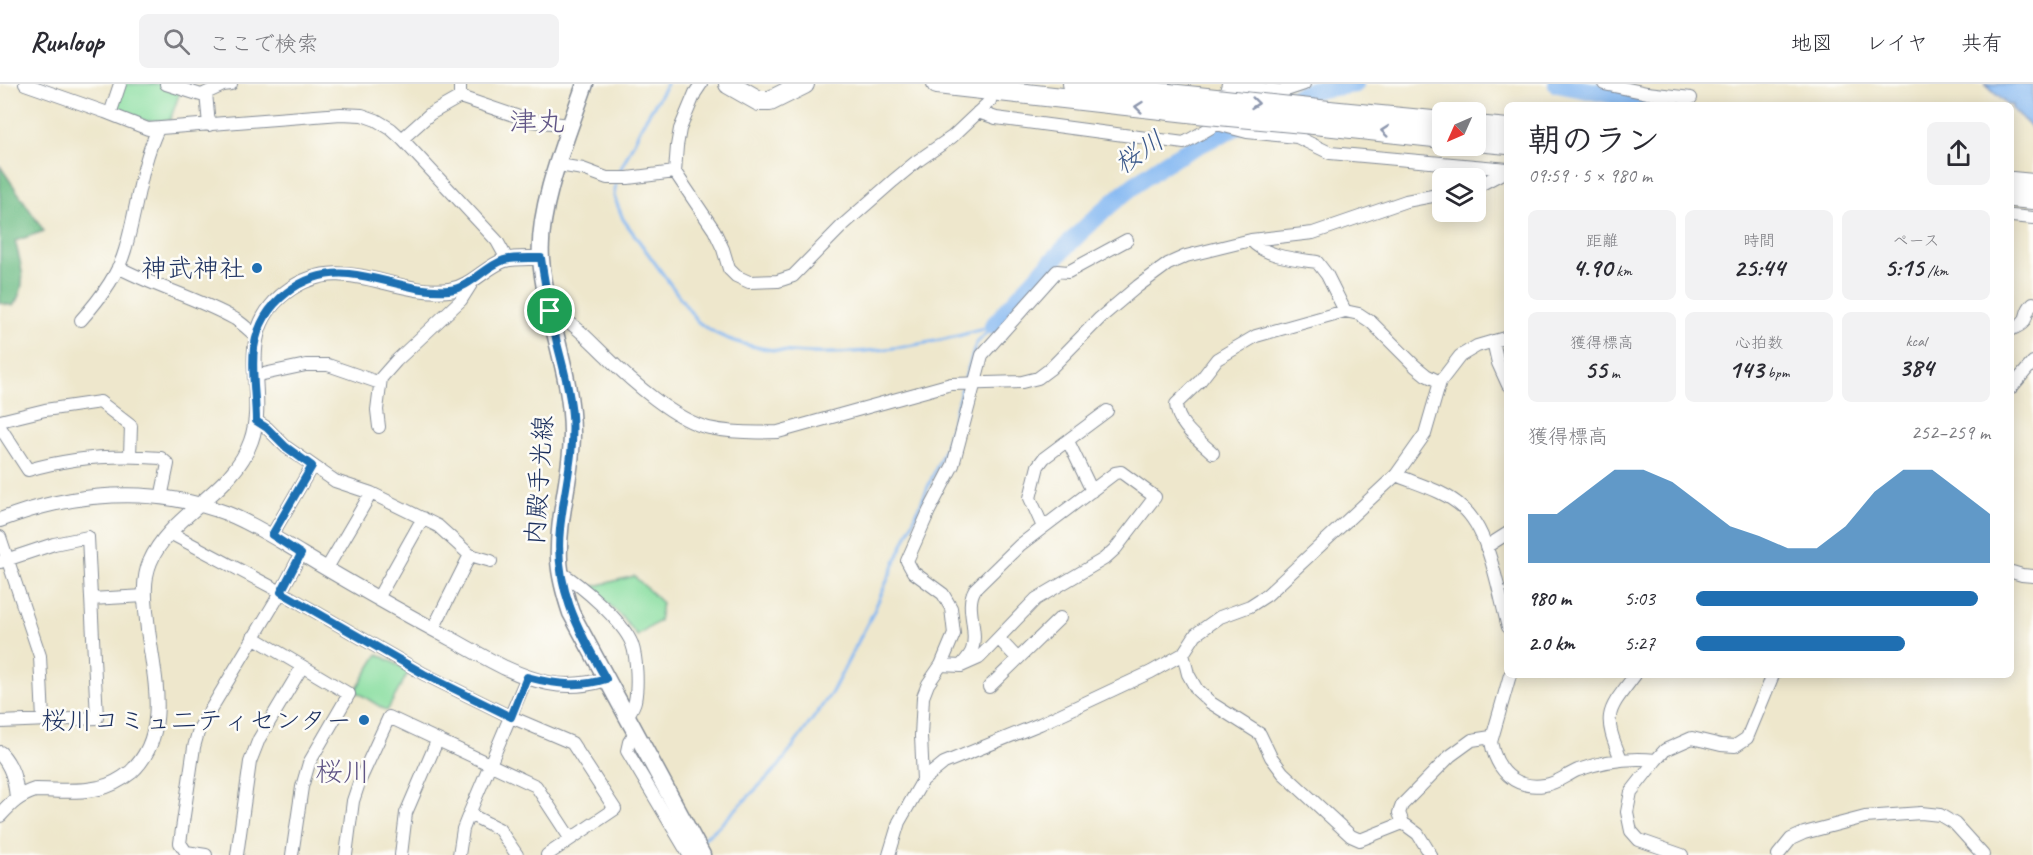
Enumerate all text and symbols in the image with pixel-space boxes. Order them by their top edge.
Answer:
search box [139,14,559,68]
text: Runloop [30,24,103,59]
icon: search [160,25,193,58]
text: ここで検索 [208,30,318,58]
text: 地図 [1791,30,1833,56]
text: レイヤ [1866,30,1928,56]
text: 共有 [1961,30,2003,56]
one-way arrow [1251,96,1260,109]
one-way arrow [1135,101,1144,114]
north arrow [1432,102,1486,156]
map controls [1432,102,1486,222]
district label: 津丸 [509,104,565,139]
text: 朝のラン [1528,119,1660,161]
button: share [1927,122,1990,185]
water label: 桜川 [1107,123,1171,181]
one-way arrow [1380,126,1389,138]
text: 09:59 · 5 × 980 m [1528,163,1652,188]
button: layers [1432,168,1486,222]
text: 距離 [1586,231,1618,251]
text: 時間 [1743,231,1775,251]
text: ペース [1892,231,1940,251]
text: 4.90 [1572,251,1612,284]
text: 25:44 [1733,251,1785,284]
text: 5:15 [1884,251,1923,284]
place label: 神武神社 [141,252,245,285]
marker: 神武神社 [250,261,264,275]
text: km [1612,261,1632,281]
text: /km [1923,261,1948,281]
pin [524,285,575,336]
icon: arrive [533,294,566,327]
text: kcal [1905,331,1927,351]
text: 獲得標高 [1570,333,1634,353]
text: 心拍数 [1735,333,1783,353]
text: 384 [1898,351,1934,384]
text: 55 [1584,353,1607,386]
text: 143 [1729,353,1764,386]
text: m [1607,363,1620,383]
text: bpm [1764,363,1789,383]
street label: 内殿手光線 [518,414,560,546]
text: 252–259 m [1911,420,1990,445]
text: 獲得標高 [1528,424,1608,449]
text: 980 m [1528,586,1571,611]
text: 5:03 [1624,586,1655,611]
text: 2.0 km [1528,631,1575,656]
text: 5:27 [1624,631,1655,656]
place label: 桜川コミュ二ティセンター [41,704,352,737]
marker: 桜川コミュ二ティセンター [357,713,371,727]
district label: 桜川 [315,754,371,789]

